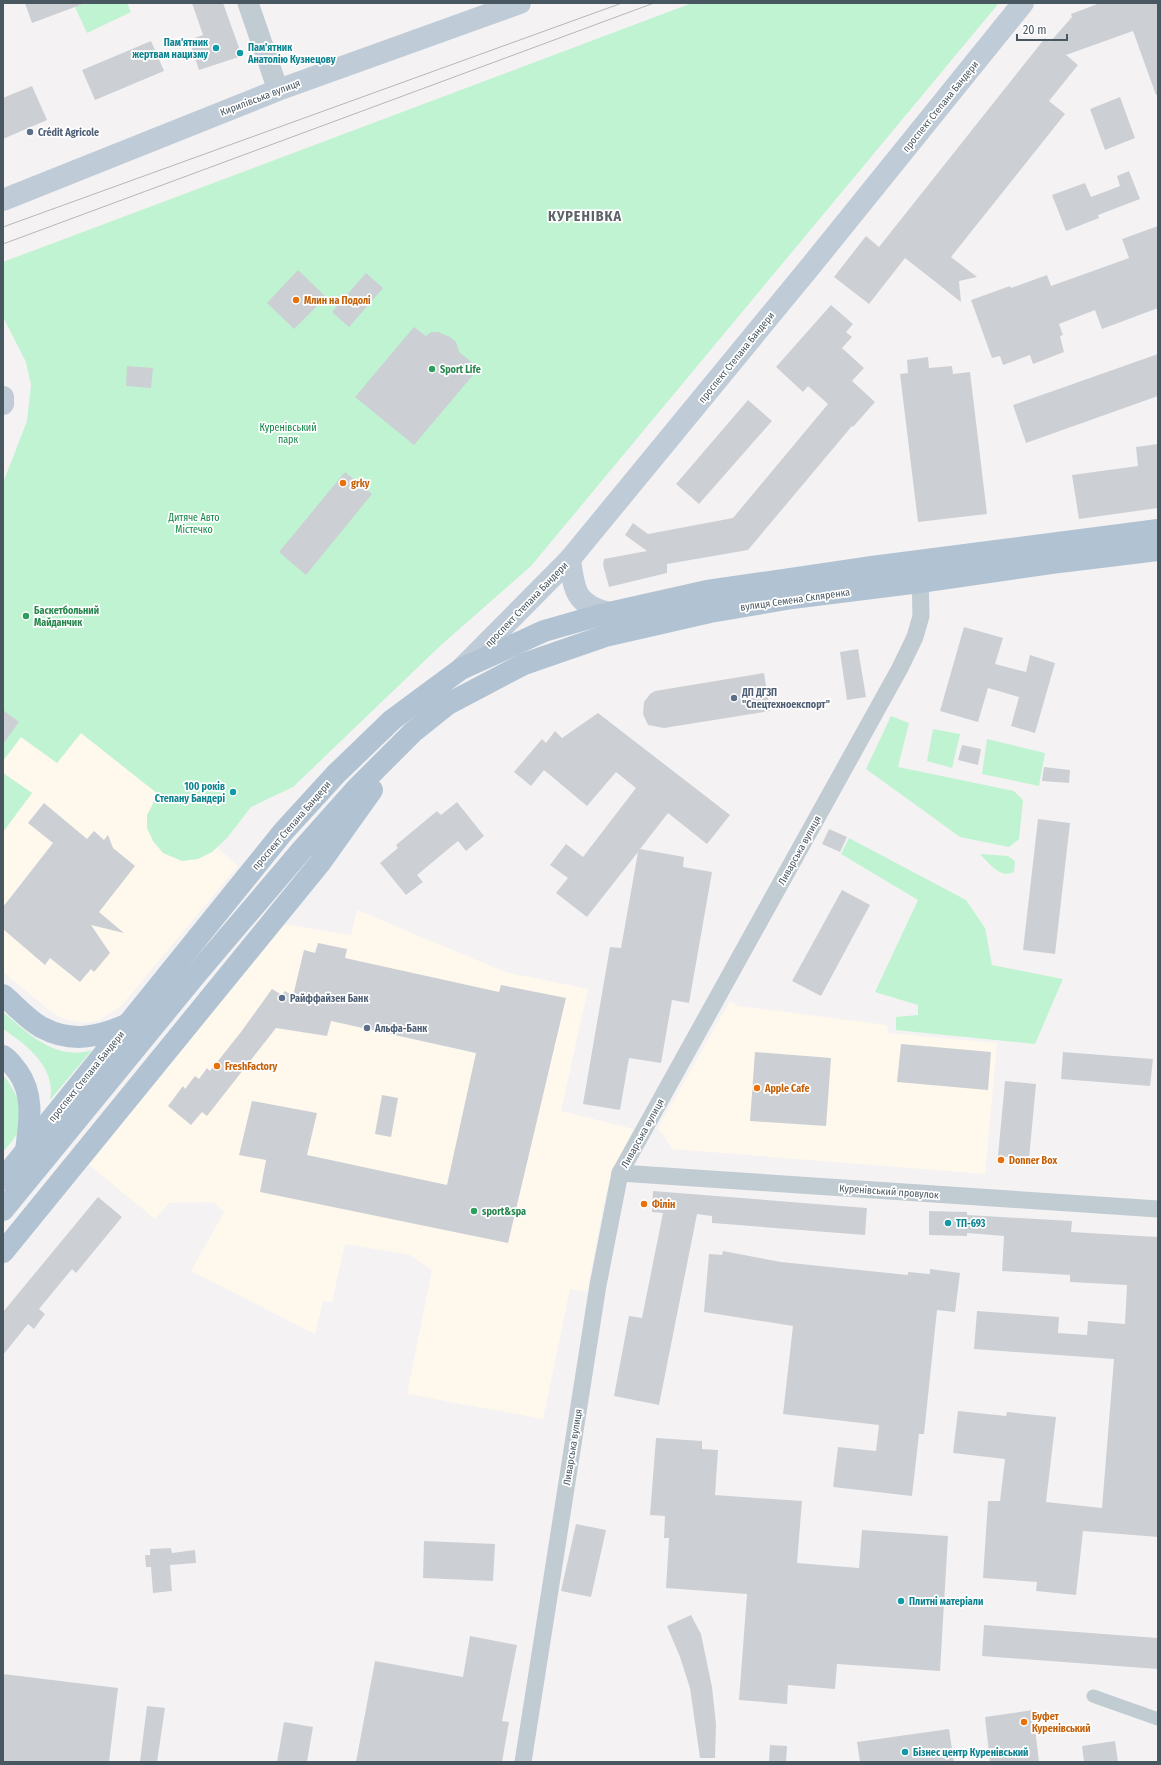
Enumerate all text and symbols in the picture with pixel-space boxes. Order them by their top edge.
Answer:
scale bar [1017,16,1067,42]
text: 20 m [1023,23,1047,37]
place label: Пам'ятник жертвам нацизму [131,37,209,61]
place label: Пам'ятник Анатолію Кузнецову [247,42,336,66]
marker: Пам'ятник жертвам нацизму [211,43,221,53]
marker: Пам'ятник Анатолію Кузнецову [235,48,245,58]
street label: проспект Степана Бандери [900,59,981,155]
street label: Кирилівська вулиця [218,76,302,119]
place label: Crédit Agricole [38,126,99,139]
marker: Crédit Agricole [25,127,35,137]
district label: КУРЕНІВКА [548,208,622,225]
marker: Млин на Подолі [291,295,301,305]
place label: Млин на Подолі [304,295,371,307]
street label: проспект Степана Бандери [696,310,777,406]
marker: Sport Life [427,364,437,374]
place label: Sport Life [440,364,481,376]
park label: Куренівський парк [259,421,317,446]
marker: grky [338,478,348,488]
place label: grky [351,478,370,490]
park label: Дитяче Авто Містечко [167,512,220,536]
street label: проспект Степана Бандери [483,560,571,650]
street label: вулиця Семена Скляренка [740,586,851,614]
place label: Баскетбольний Майданчик [34,605,99,629]
marker: Баскетбольний Майданчик [21,611,31,621]
place label: ДП ДГЗП "Спецтехноекспорт" [741,687,830,711]
marker: ДП ДГЗП "Спецтехноекспорт" [729,693,739,703]
street label: проспект Степана Бандери [250,779,334,873]
place label: 100 років Степану Бандері [155,781,225,805]
marker: 100 років Степану Бандері [228,787,238,797]
street label: Ливарська вулиця [776,814,824,887]
marker: Райффайзен Банк [277,993,287,1003]
place label: Райффайзен Банк [290,993,369,1005]
marker: Альфа-Банк [362,1023,372,1033]
place label: Альфа-Банк [374,1023,428,1035]
street label: проспект Степана Бандери [46,1029,127,1125]
marker: FreshFactory [212,1061,222,1071]
place label: FreshFactory [225,1061,278,1073]
marker: Apple Cafe [752,1083,762,1093]
place label: Apple Cafe [764,1083,810,1095]
street label: Ливарська вулиця [619,1097,667,1170]
marker: Donner Box [996,1155,1006,1165]
place label: Donner Box [1009,1155,1057,1167]
street label: Куренівський провулок [839,1182,939,1201]
marker: Філін [639,1199,649,1209]
place label: Філін [652,1199,675,1211]
marker: sport&spa [469,1206,479,1216]
place label: sport&spa [482,1206,526,1218]
marker: ТП-693 [943,1218,953,1228]
place label: ТП-693 [956,1218,986,1230]
street label: Ливарська вулиця [561,1408,585,1486]
marker: Плитні матеріали [896,1596,906,1606]
place label: Плитні матеріали [909,1596,983,1608]
place label: Буфет Куренівський [1032,1711,1091,1735]
marker: Буфет Куренівський [1019,1717,1029,1727]
marker: Бізнес центр Куренівський [900,1747,910,1757]
place label: Бізнес центр Куренівський [913,1747,1028,1759]

